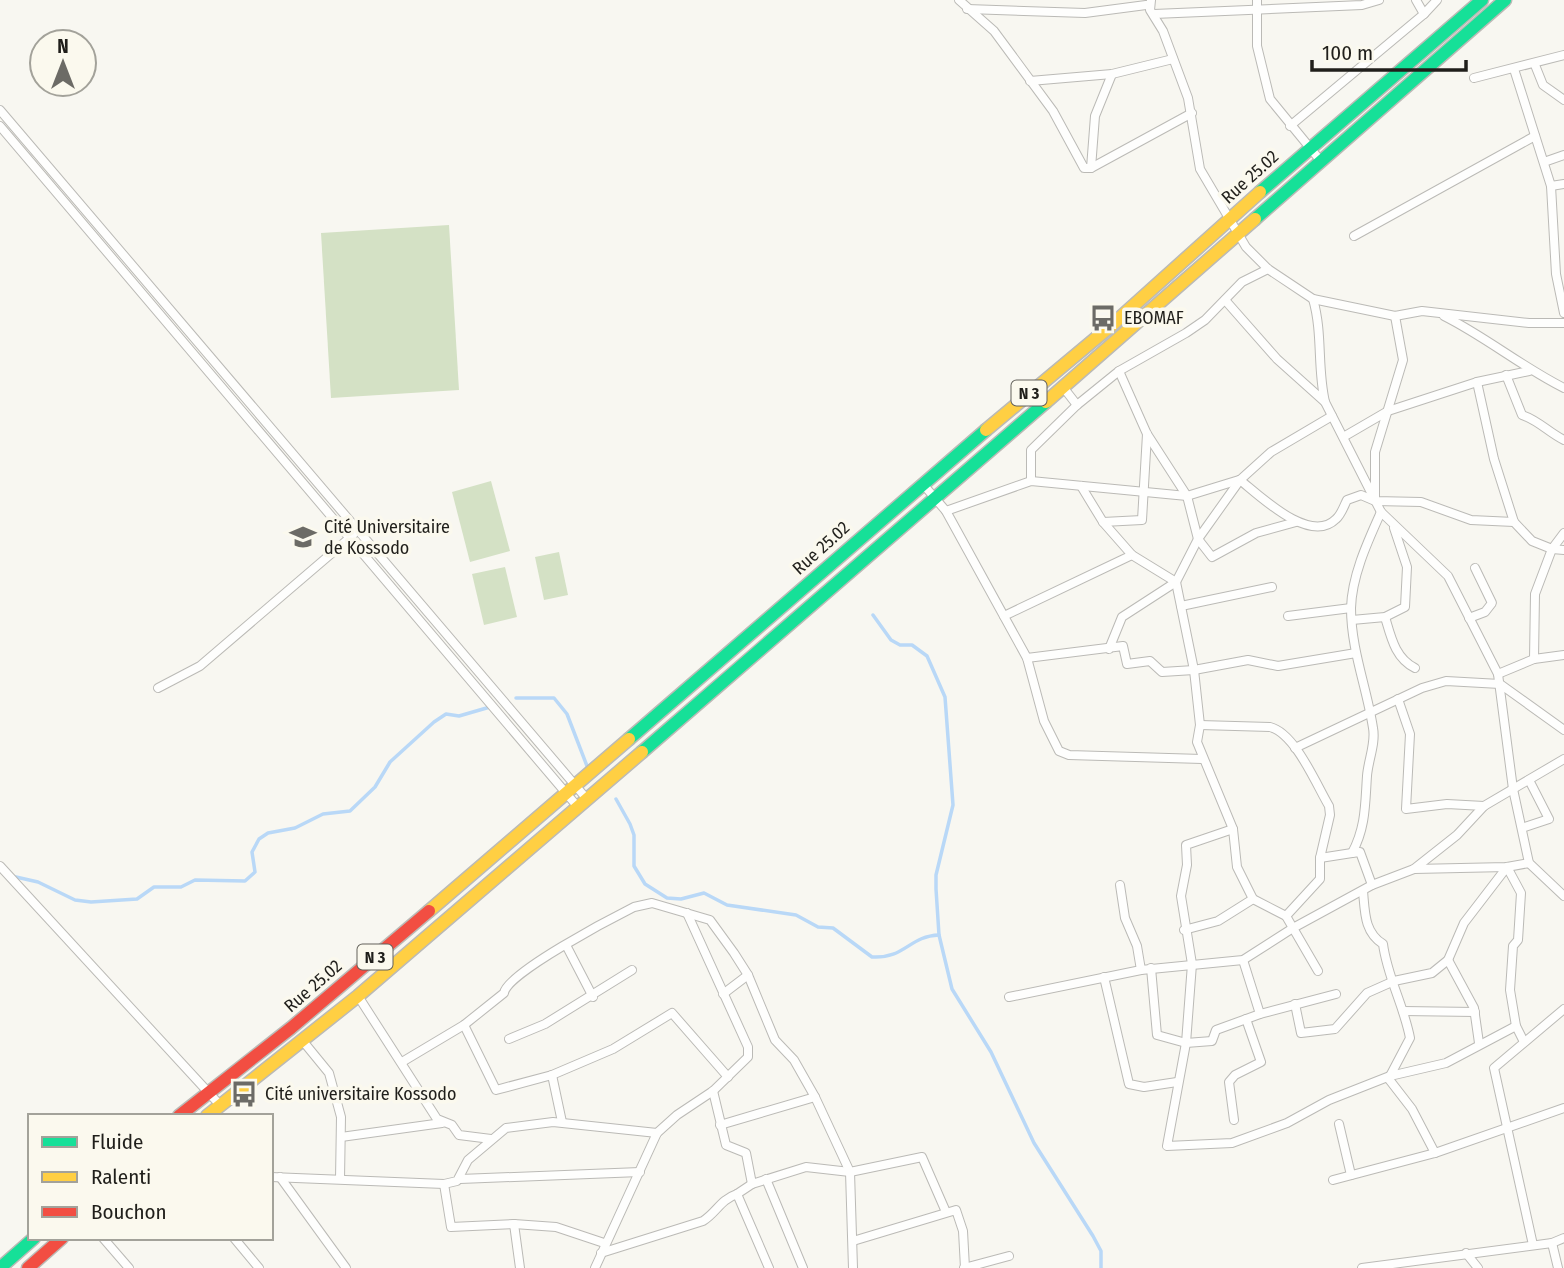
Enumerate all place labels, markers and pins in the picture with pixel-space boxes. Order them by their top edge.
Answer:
bus stop icon: EBOMAF [1088,303,1118,333]
place label: EBOMAF [1124,307,1184,329]
place label: Cité Universitaire de Kossodo [324,516,450,559]
school or university icon: Cité Universitaire de Kossodo [288,522,318,552]
bus stop icon: Cité universitaire Kossodo [229,1079,259,1109]
place label: Cité universitaire Kossodo [265,1083,456,1105]

